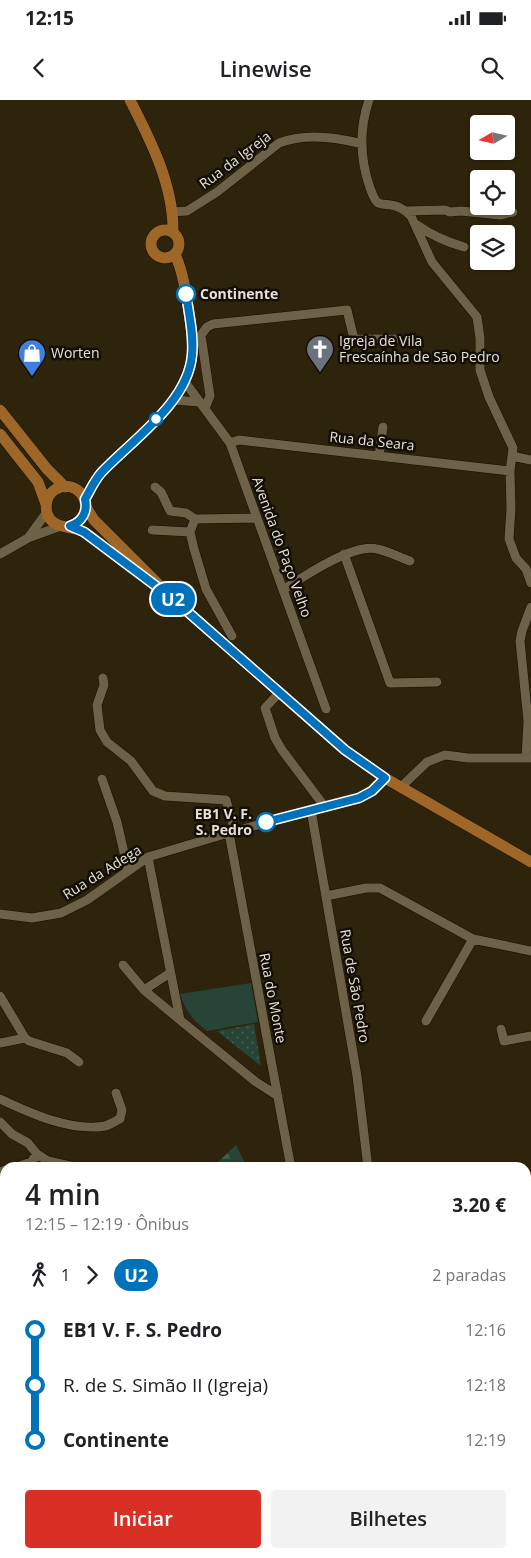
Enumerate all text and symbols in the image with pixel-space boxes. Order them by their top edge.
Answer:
text: 12:15 [25,5,74,31]
text: Linewise [219,53,312,83]
icon: back [25,54,53,82]
icon: search [478,54,506,82]
north arrow [470,115,515,160]
map controls [470,115,515,270]
street label: Rua da Igreja [195,126,274,193]
button: locate [470,170,515,215]
button: layers [470,225,515,270]
marker: Continente [176,284,196,304]
place label: Continente [200,284,278,303]
place label: Igreja de Vila Frescaínha de São Pedro [339,331,500,366]
church icon: Igreja de Vila Frescaínha de São Pedro [305,334,335,373]
shop icon: Worten [17,338,47,377]
place label: Worten [51,343,100,362]
unlabelled marker [149,412,163,426]
street label: Rua da Seara [329,427,416,454]
street label: Avenida do Paço Velho [248,474,317,620]
line badge: U2 [150,583,196,615]
text: U2 [161,587,185,611]
place label: EB1 V. F. S. Pedro [195,804,252,839]
marker: EB1 V. F. S. Pedro [256,812,276,832]
street label: Rua da Adega [59,840,145,903]
street label: Rua de São Pedro [336,928,375,1044]
street label: Rua do Monte [255,951,292,1045]
text: 4 min [25,1175,101,1213]
text: 3.20 € [452,1192,506,1218]
text: 12:15 – 12:19 · Ônibus [25,1213,189,1235]
icon: walk [25,1261,53,1289]
icon: forward [78,1261,106,1289]
text: U2 [124,1263,148,1287]
text: 1 [61,1264,70,1286]
text: 2 paradas [432,1264,506,1286]
text: EB1 V. F. S. Pedro [63,1317,222,1343]
text: 12:16 [465,1319,506,1341]
text: R. de S. Simão II (Igreja) [63,1372,268,1398]
text: 12:18 [465,1374,506,1396]
text: Continente [63,1427,169,1453]
text: 12:19 [465,1429,506,1451]
button: Iniciar [25,1490,261,1548]
button: Bilhetes [271,1490,506,1548]

